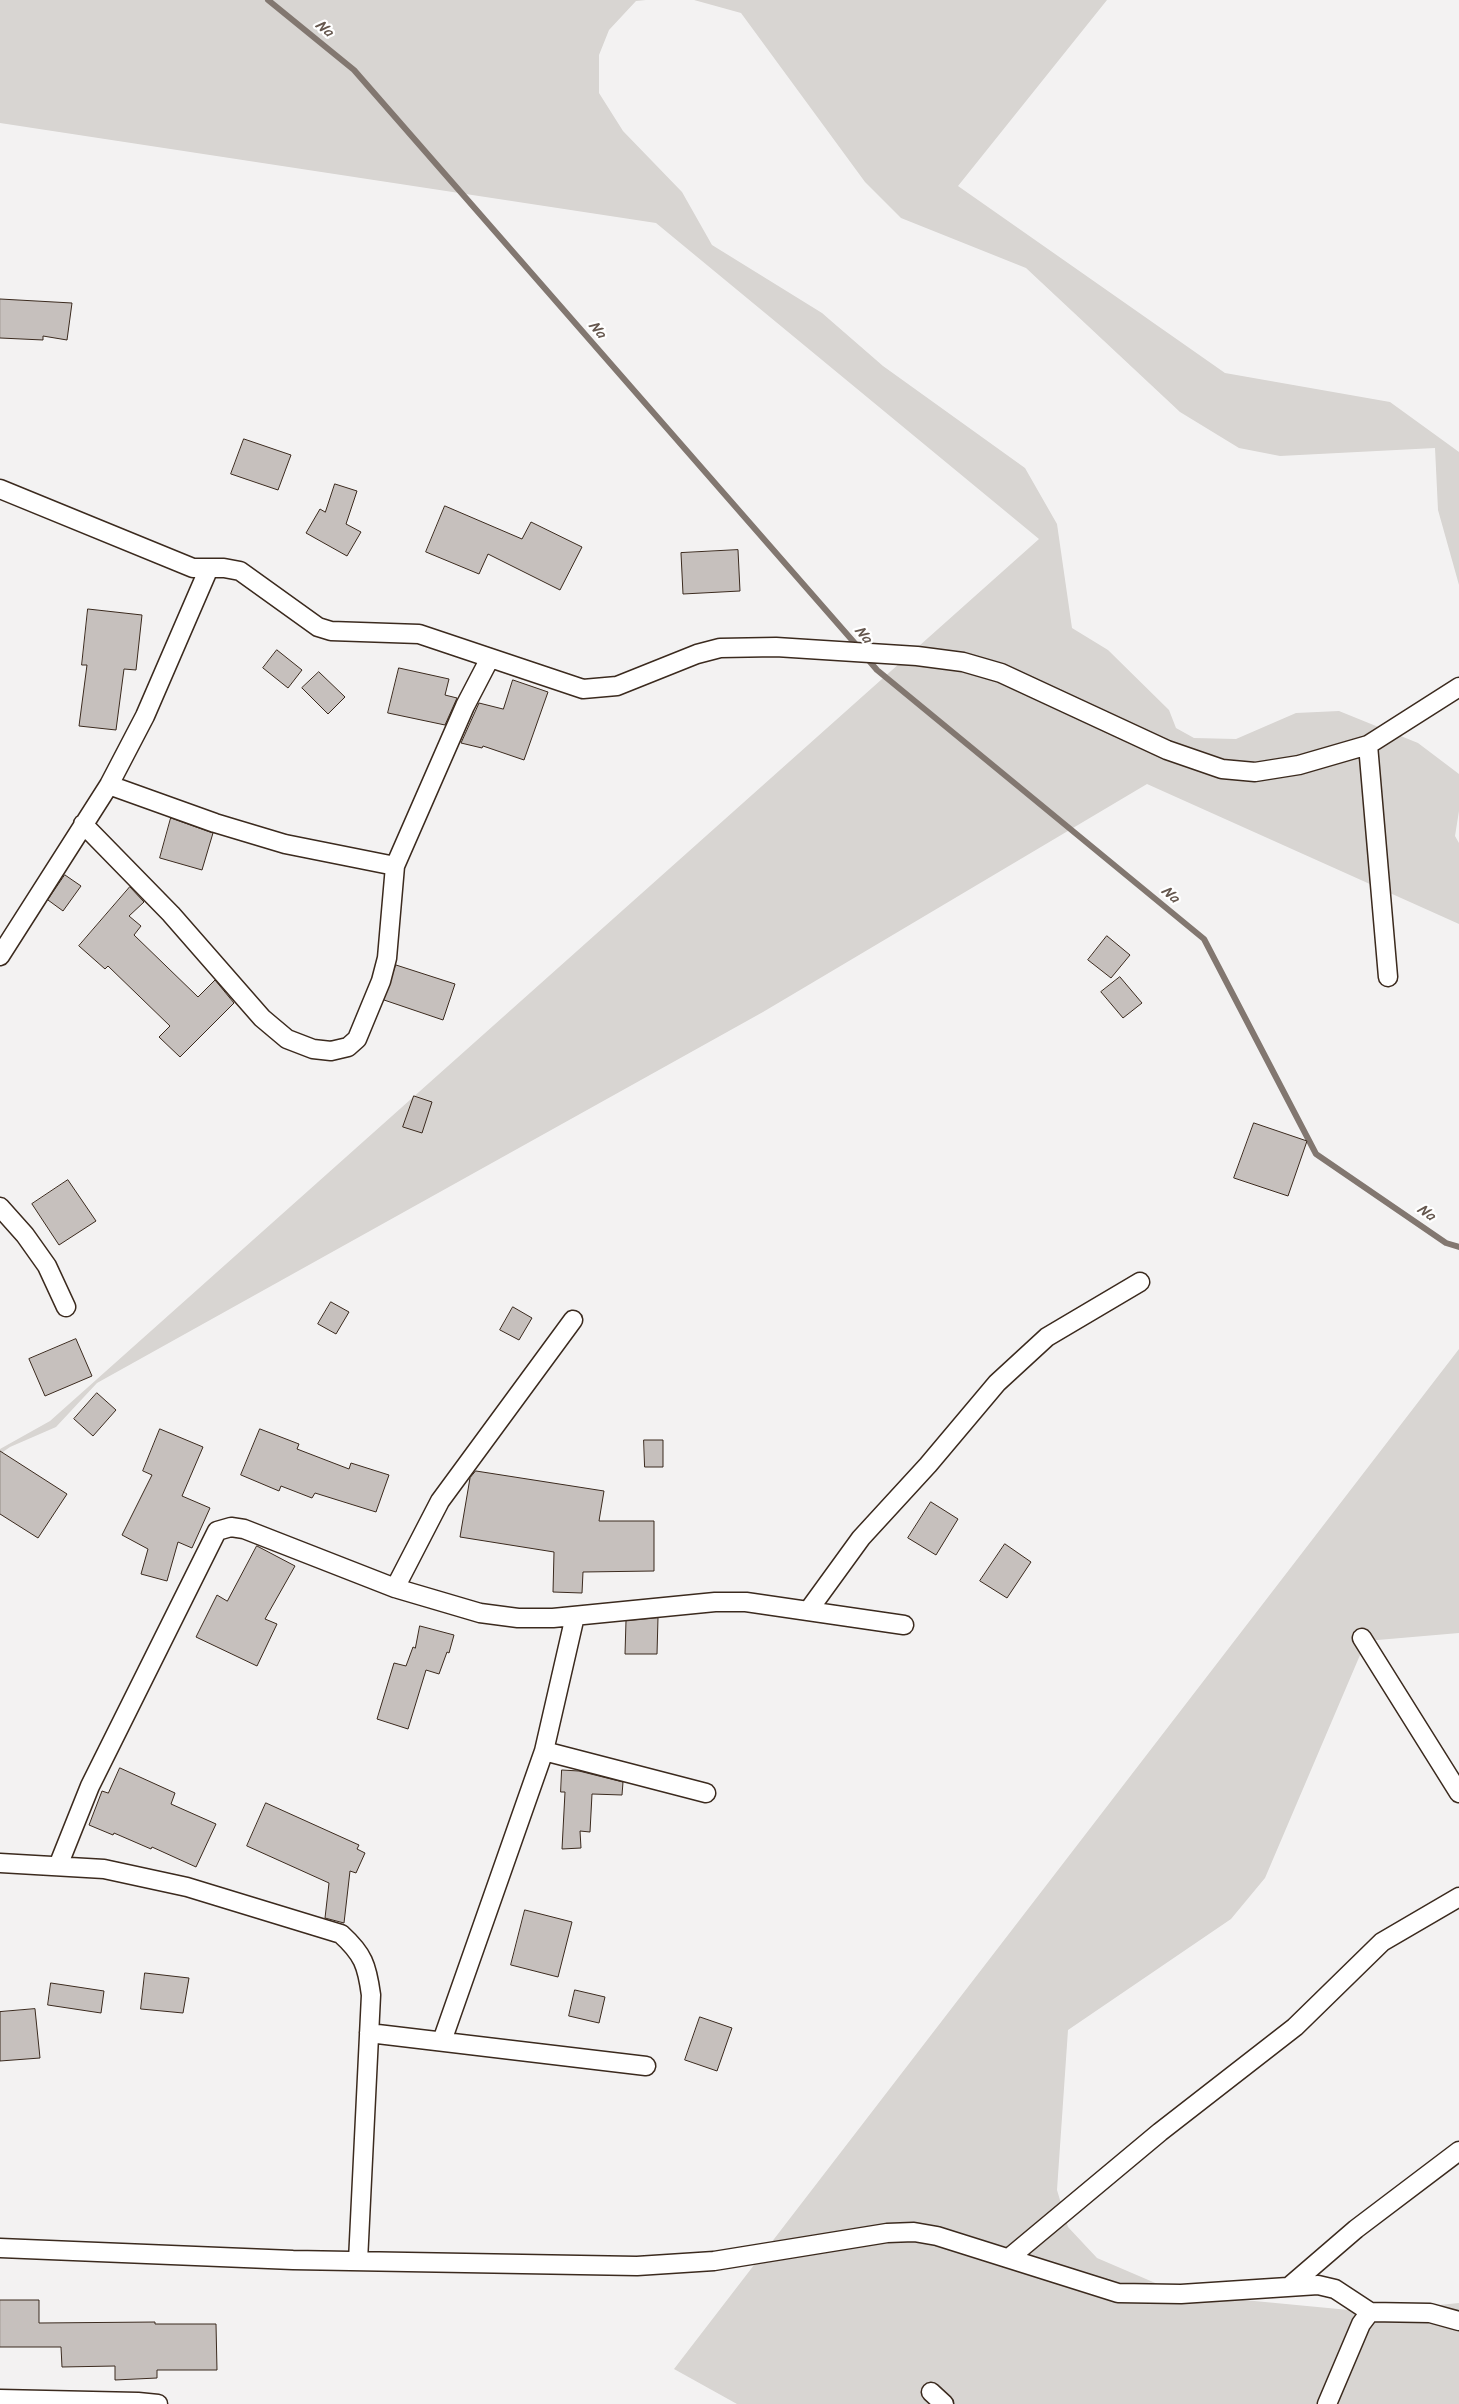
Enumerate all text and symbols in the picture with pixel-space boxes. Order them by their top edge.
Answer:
water label: Na [311,16,337,42]
water label: Na [584,317,610,343]
water label: Na [850,622,876,648]
water label: Na [1157,882,1183,908]
water label: Na [1414,1201,1438,1225]

